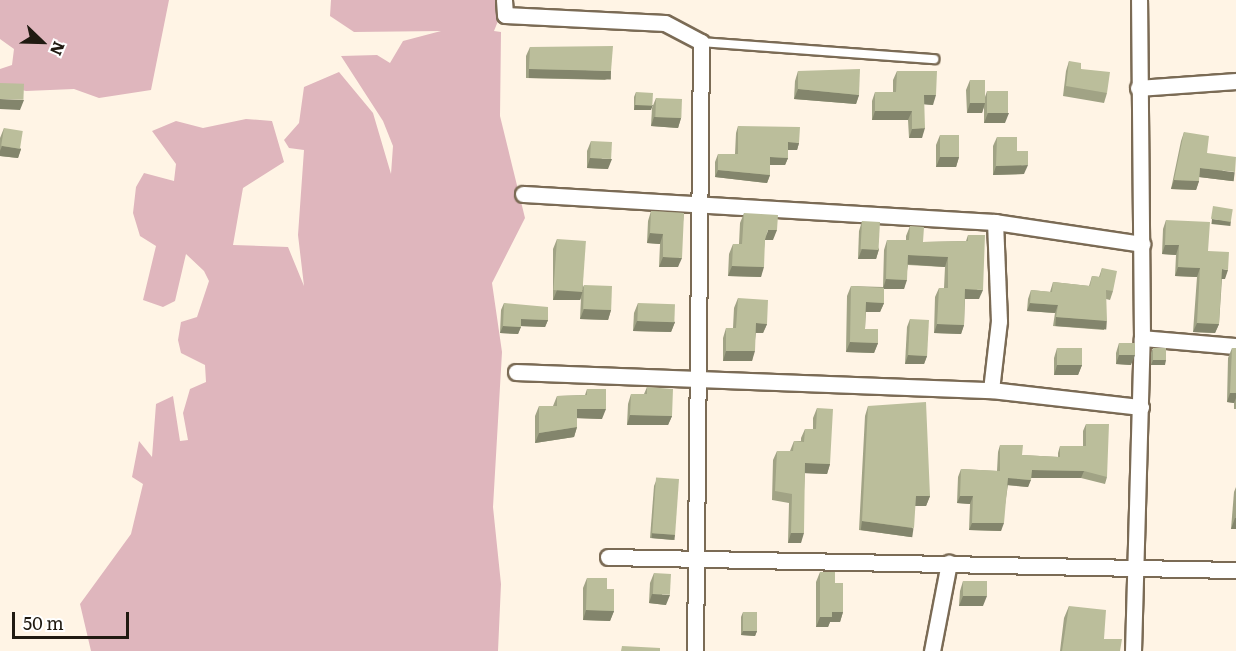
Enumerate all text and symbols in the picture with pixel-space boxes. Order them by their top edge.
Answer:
north arrow [12,12,72,72]
text: N [45,38,72,60]
scale bar [15,600,132,638]
text: 50 m [23,609,64,636]

